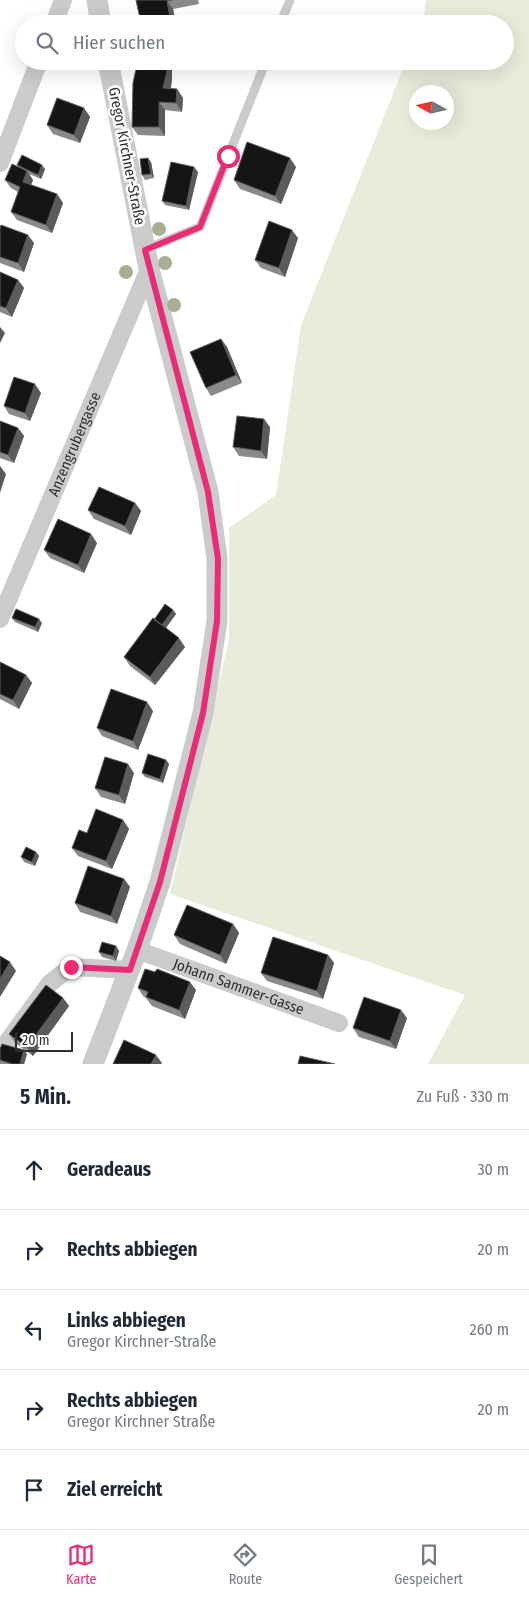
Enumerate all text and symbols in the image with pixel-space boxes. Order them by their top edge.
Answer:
search box [15,15,514,70]
icon: search [33,29,61,57]
text: Hier suchen [73,31,165,54]
north arrow [409,85,454,130]
street label: Gregor Kirchner-Straße [105,86,149,226]
route start [217,145,240,168]
street label: Anzengrubergasse [44,389,105,499]
street label: Johann Sammer-Gasse [171,955,307,1019]
route end [60,956,83,979]
scale bar [15,1029,72,1052]
text: 20 m [22,1032,50,1049]
text: 5 Min. [20,1084,71,1110]
text: Zu Fuß · 330 m [417,1087,509,1106]
icon: ahead [20,1156,48,1184]
text: Geradeaus [67,1158,151,1181]
text: 30 m [477,1160,509,1179]
icon: right [20,1236,48,1264]
text: Rechts abbiegen [67,1238,197,1261]
text: 20 m [478,1240,509,1259]
text: Links abbiegen [67,1309,186,1332]
icon: left [20,1316,48,1344]
text: 260 m [470,1320,509,1339]
text: Gregor Kirchner-Straße [67,1332,216,1351]
text: Rechts abbiegen [67,1389,197,1412]
icon: right [20,1396,48,1424]
text: 20 m [478,1400,509,1419]
text: Gregor Kirchner Straße [67,1412,215,1431]
icon: arrive [20,1476,48,1504]
text: Ziel erreicht [67,1478,163,1501]
tab: Karte [66,1541,96,1588]
tab: Route [229,1541,262,1588]
tab: Gespeichert [394,1541,463,1588]

